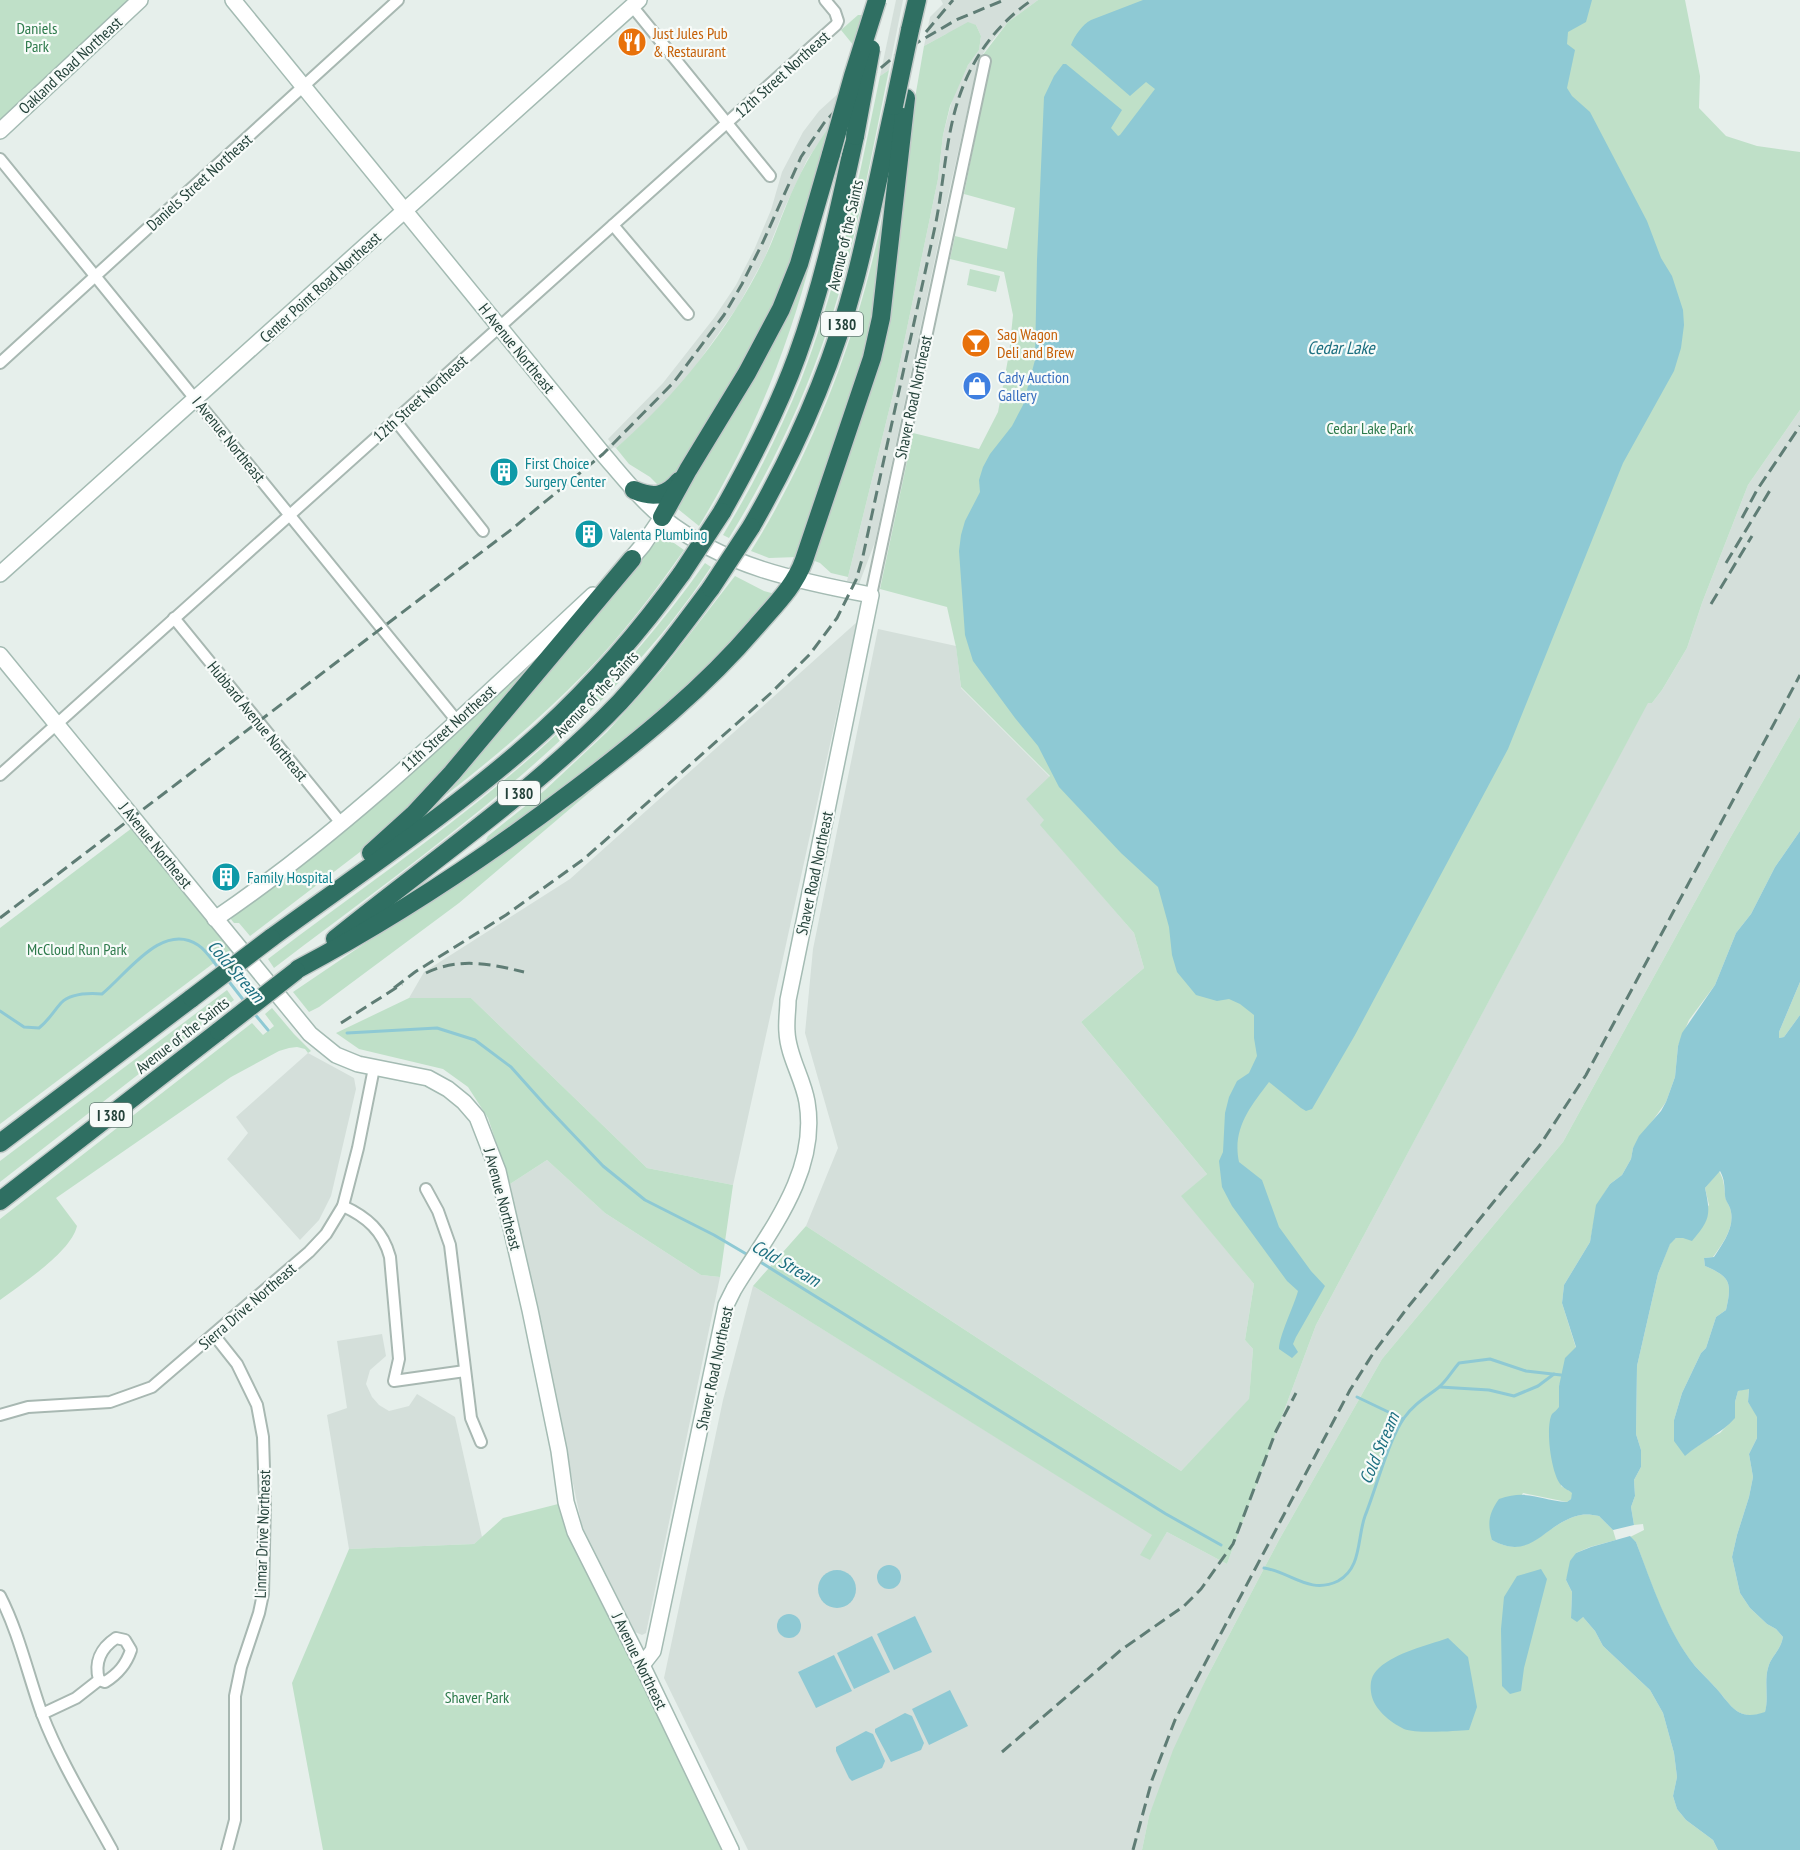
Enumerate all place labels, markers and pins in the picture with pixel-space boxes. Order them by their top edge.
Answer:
place label: Just Jules Pub & Restaurant [652,23,728,61]
restaurant icon: Just Jules Pub & Restaurant [616,26,648,58]
place label: Sag Wagon Deli and Brew [997,324,1075,362]
bar icon: Sag Wagon Deli and Brew [960,327,992,359]
place label: Cady Auction Gallery [998,367,1069,405]
shop icon: Cady Auction Gallery [961,370,993,402]
place label: First Choice Surgery Center [525,453,606,491]
building icon: First Choice Surgery Center [488,456,520,488]
building icon: Valenta Plumbing [573,518,605,550]
place label: Valenta Plumbing [609,524,707,544]
building icon: Family Hospital [210,861,242,893]
place label: Family Hospital [247,867,333,887]

